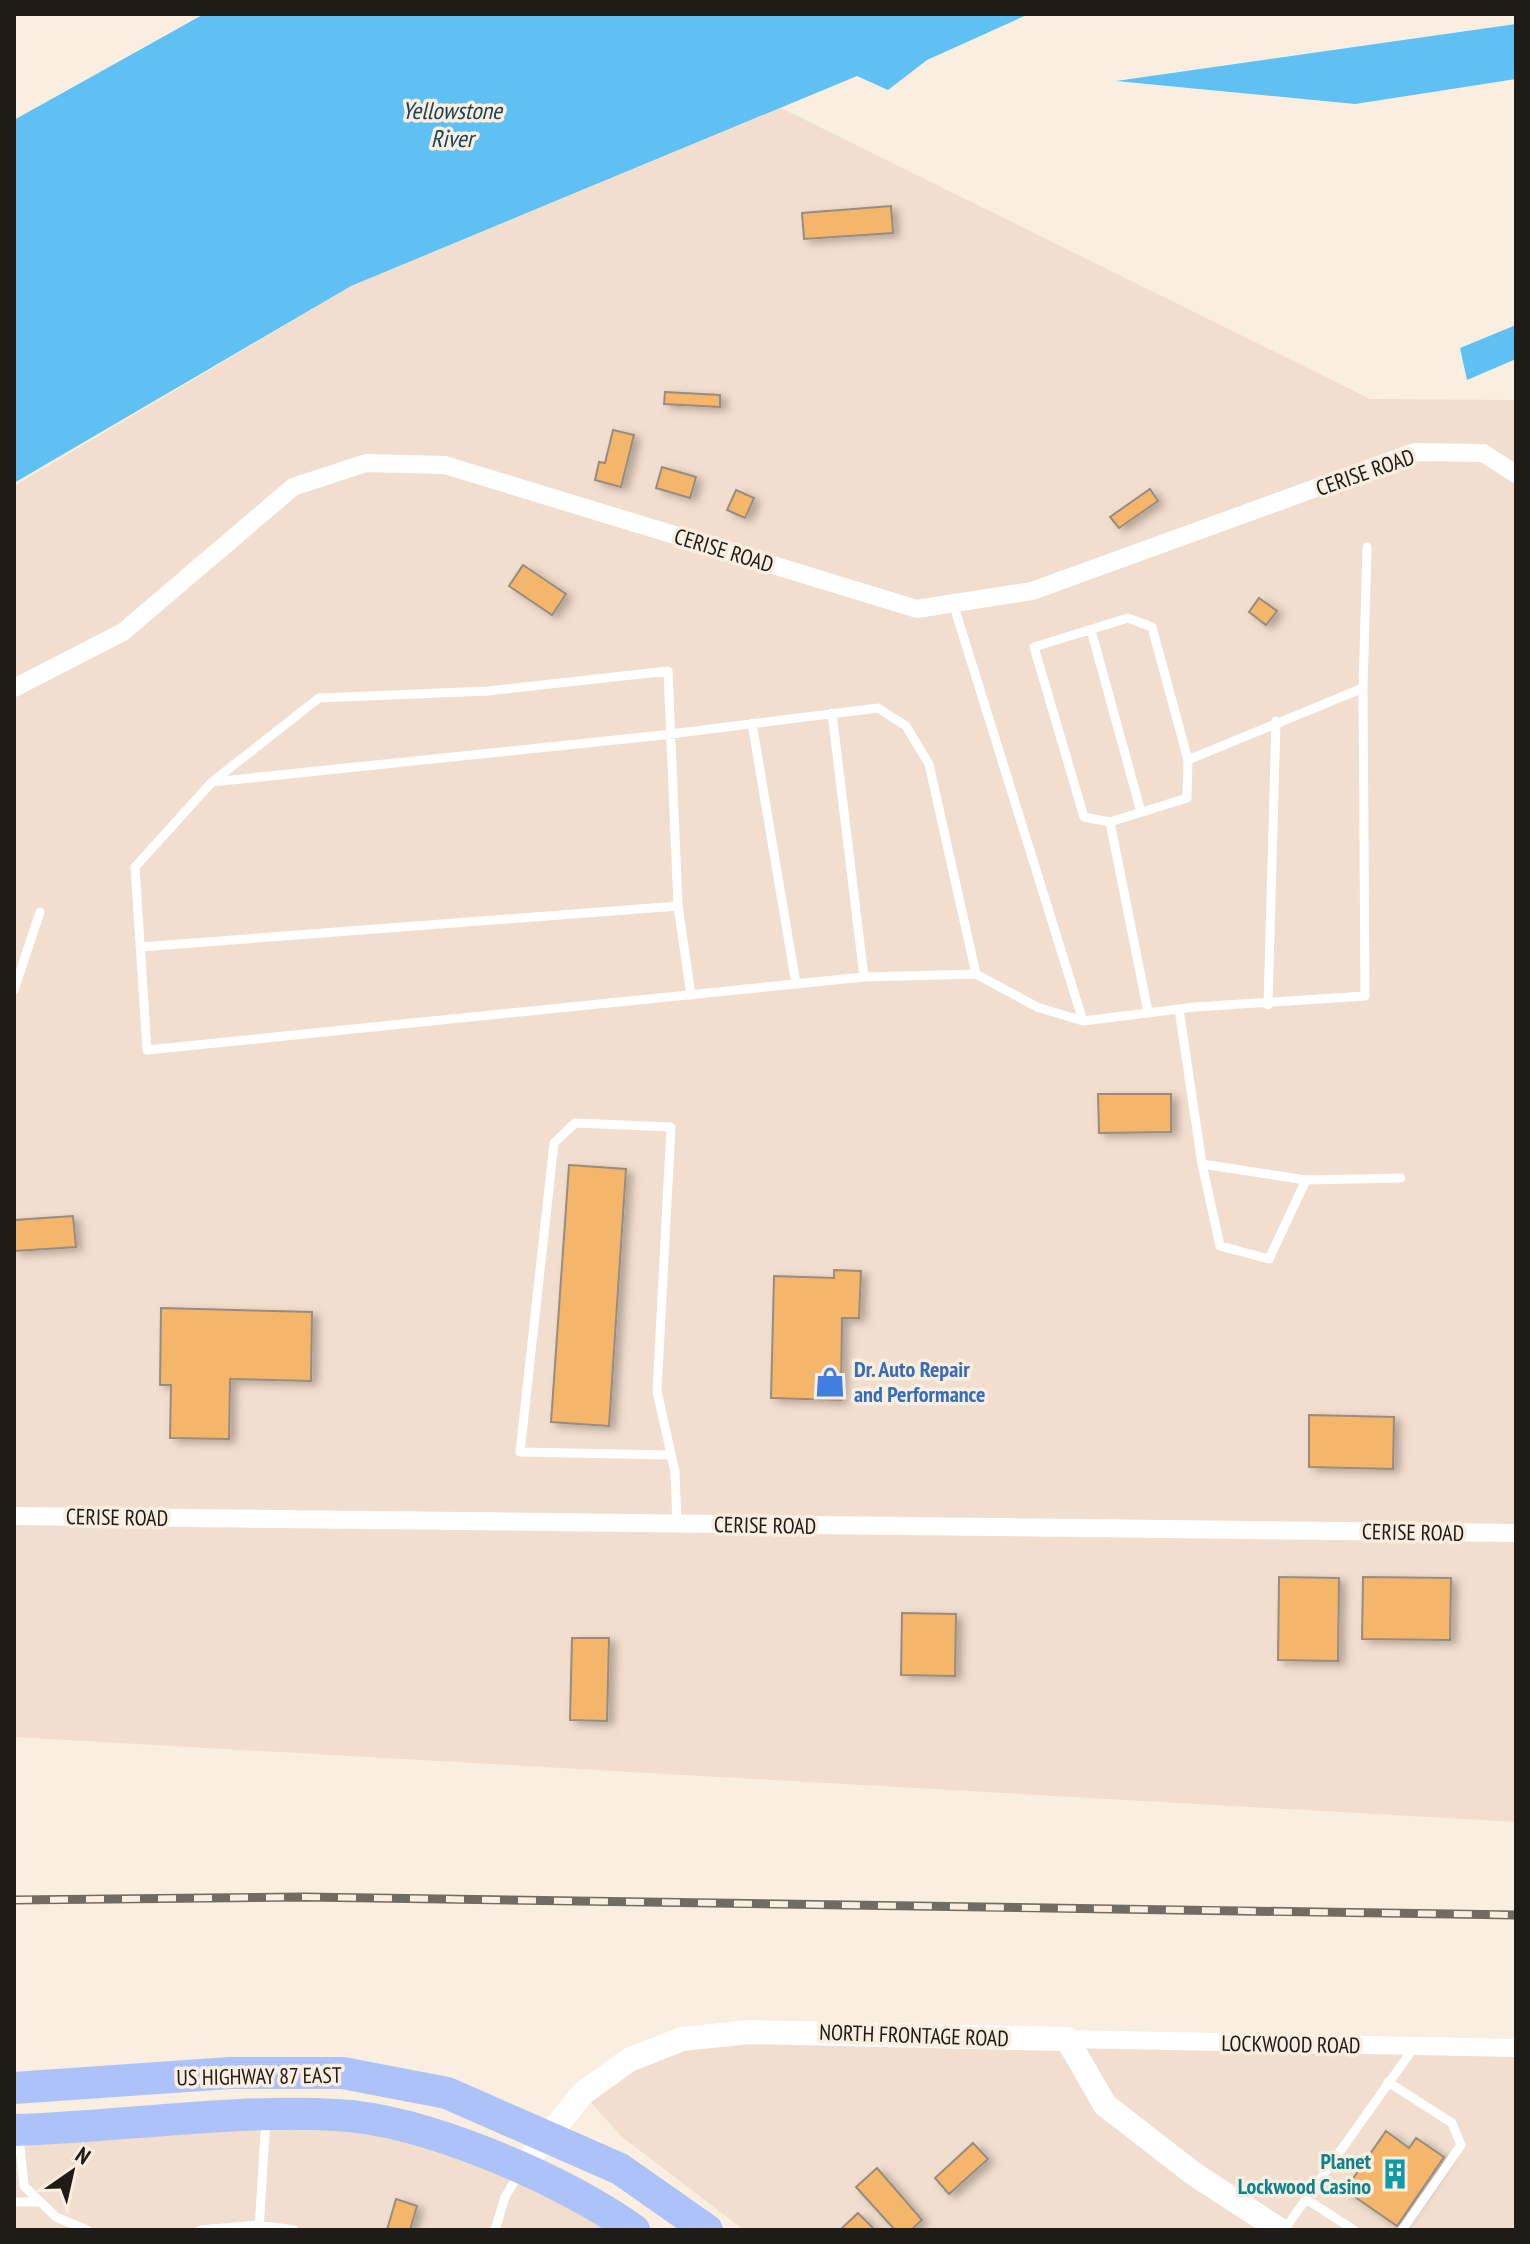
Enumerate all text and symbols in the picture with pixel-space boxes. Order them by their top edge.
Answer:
water label: Yellowstone River [402,95,504,154]
street label: CERISE ROAD [1312,442,1418,502]
street label: CERISE ROAD [671,522,777,578]
place label: Dr. Auto Repair and Performance [854,1355,985,1408]
shop icon: Dr. Auto Repair and Performance [813,1365,847,1399]
street label: CERISE ROAD [66,1502,168,1532]
street label: CERISE ROAD [714,1510,816,1540]
street label: CERISE ROAD [1362,1517,1464,1547]
street label: NORTH FRONTAGE ROAD [819,2018,1009,2052]
street label: LOCKWOOD ROAD [1221,2029,1361,2059]
street label: US HIGHWAY 87 EAST [176,2061,342,2091]
north arrow [32,2132,112,2212]
text: N [70,2140,96,2170]
place label: Planet Lockwood Casino [1238,2147,1372,2200]
building icon: Planet Lockwood Casino [1378,2157,1412,2191]

